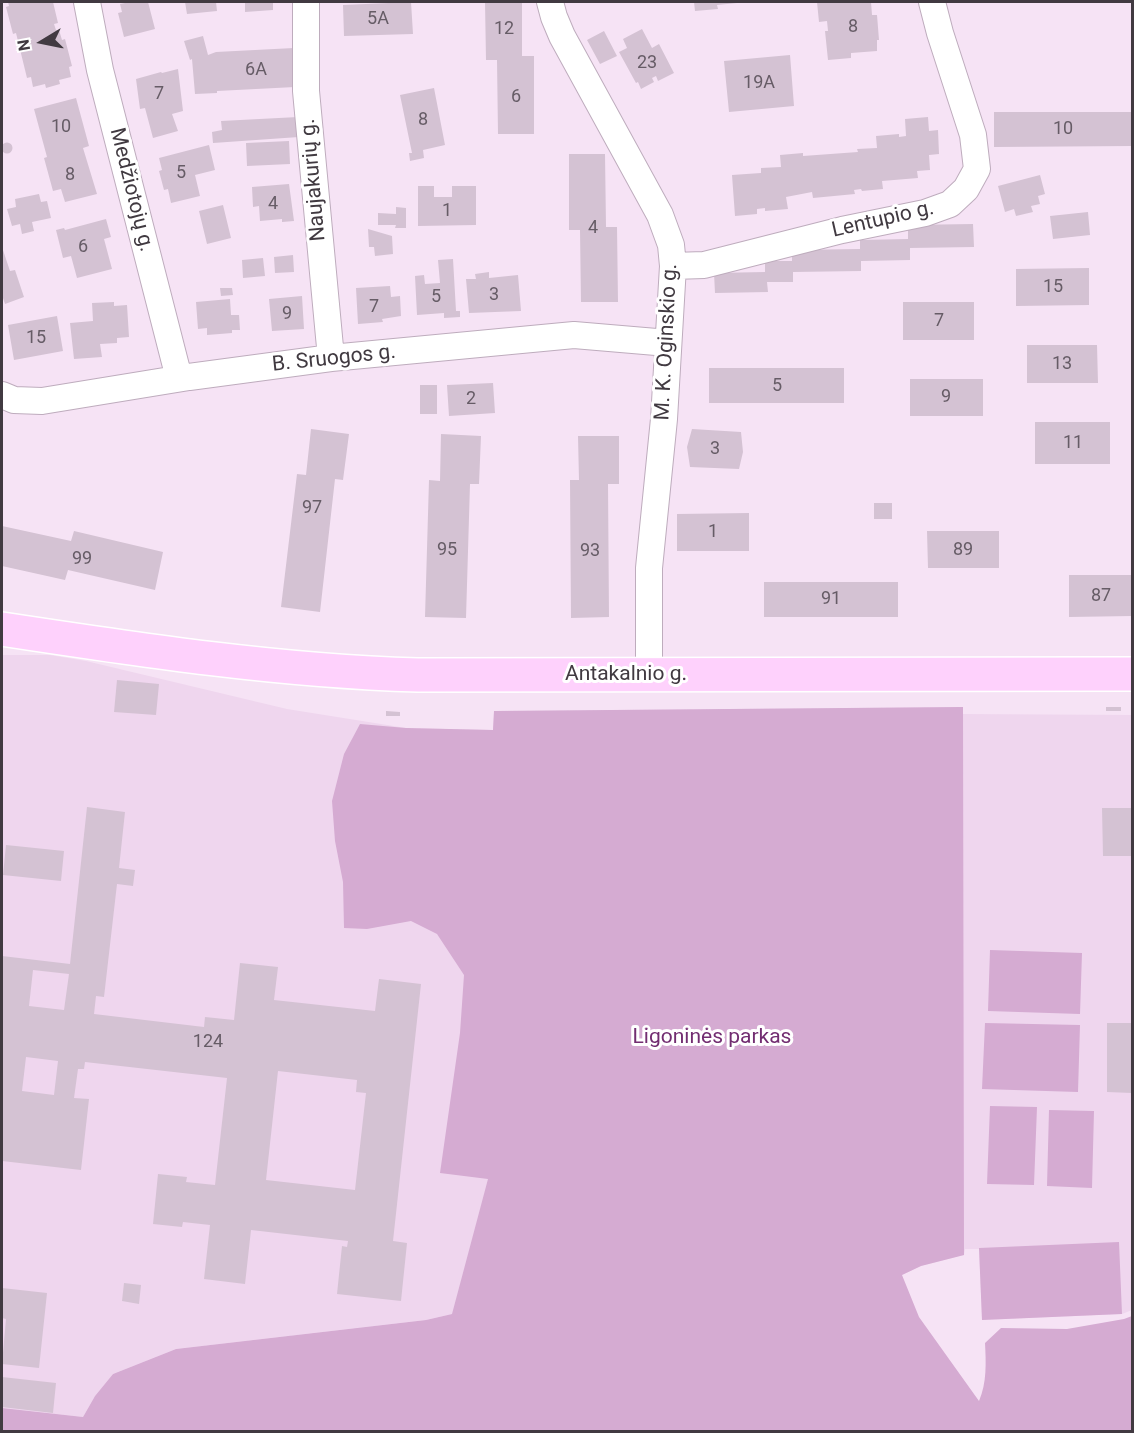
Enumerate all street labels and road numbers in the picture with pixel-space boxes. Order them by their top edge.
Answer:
street label: Naujakurių g. [296,118,332,242]
street label: Medžiotojų g. [103,126,159,254]
street label: Lentupio g. [830,196,936,244]
street label: M. K. Oginskio g. [650,263,684,421]
street label: B. Sruogos g. [271,340,397,378]
street label: Antakalnio g. [565,662,687,688]

